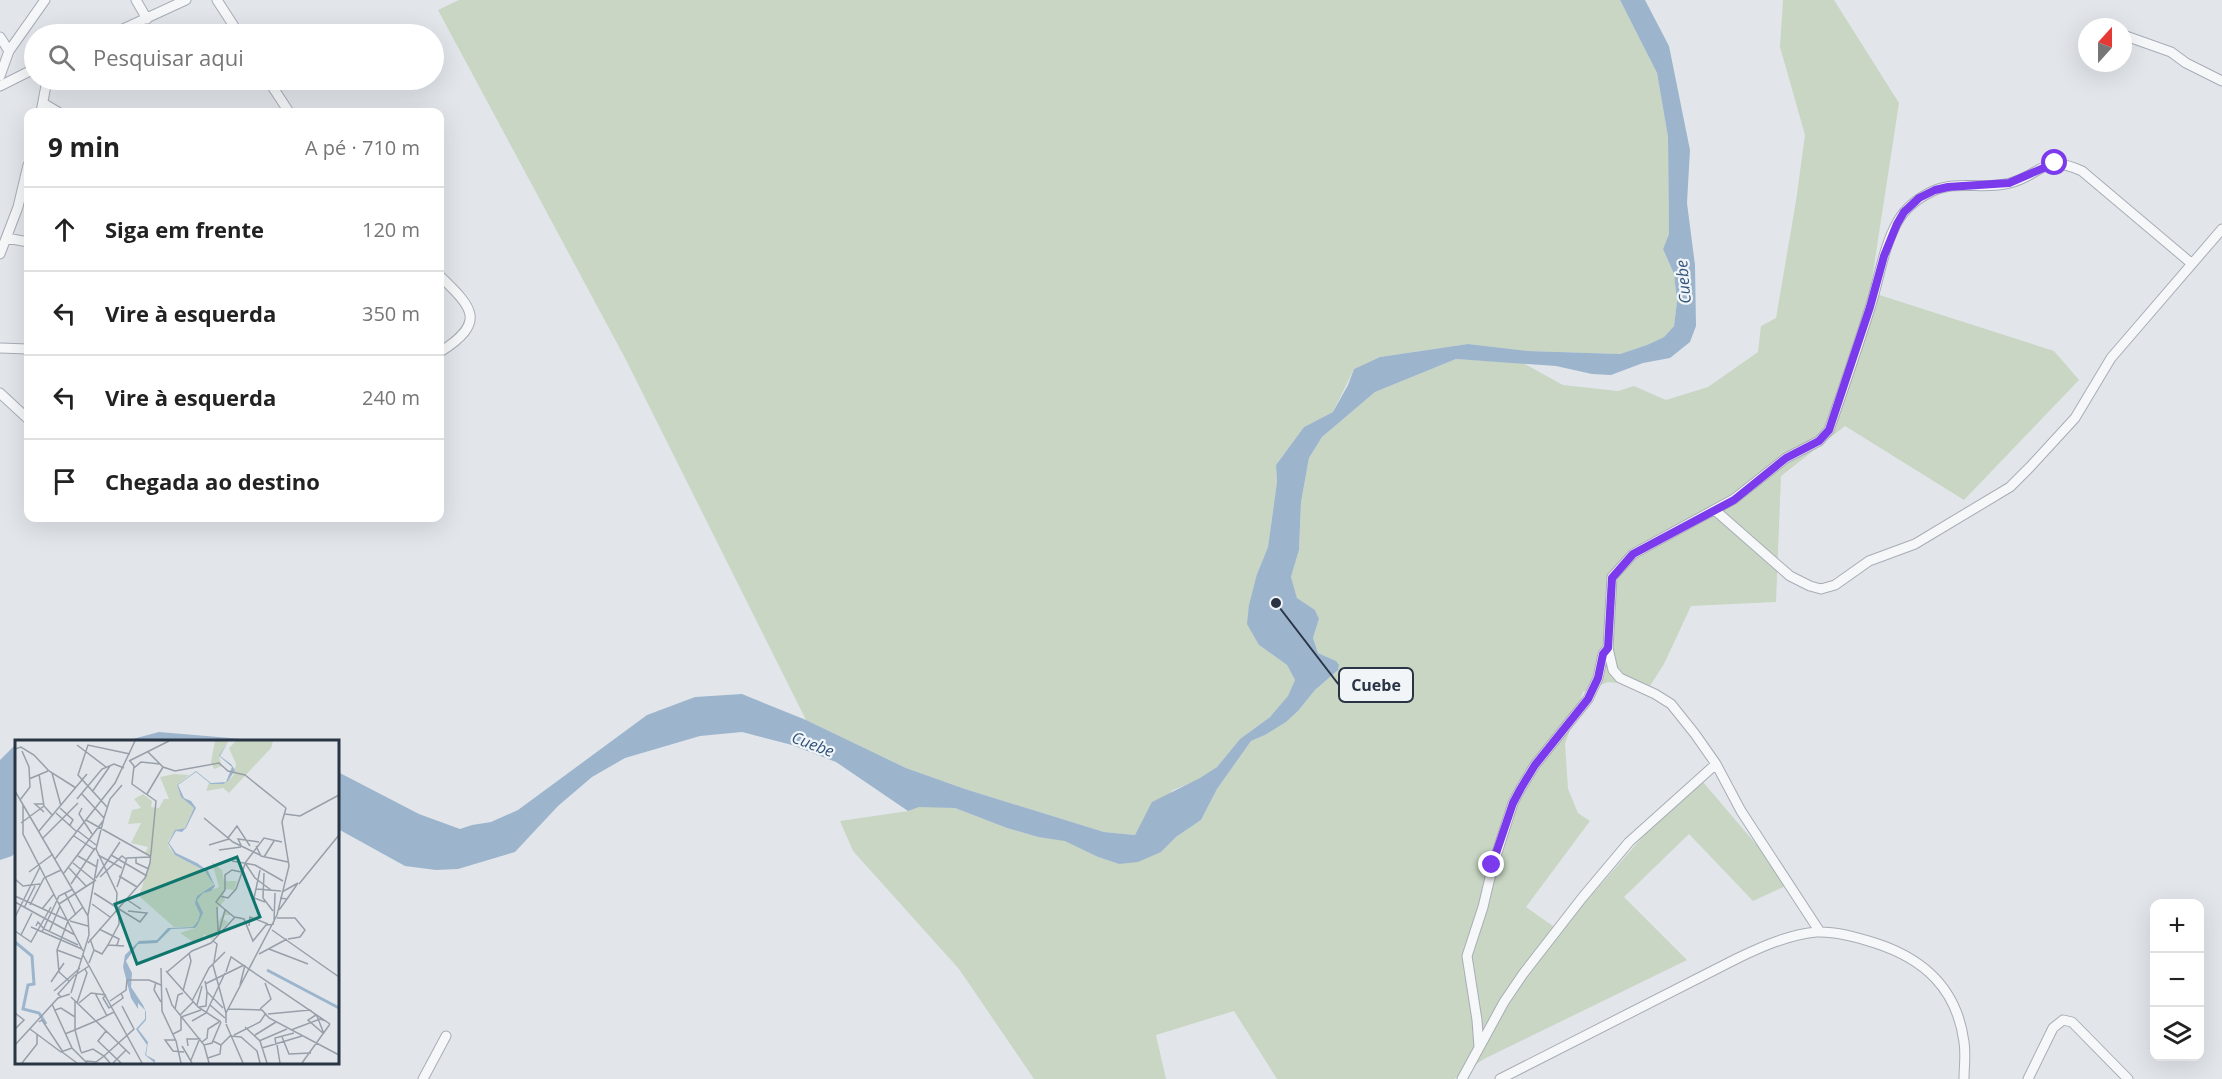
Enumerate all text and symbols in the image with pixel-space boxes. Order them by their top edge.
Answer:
north arrow [2078,18,2132,72]
search box [24,24,444,90]
icon: search [45,41,78,74]
text: Pesquisar aqui [93,42,244,72]
text: 9 min [48,129,120,165]
text: A pé · 710 m [305,134,420,161]
route start [2041,149,2067,175]
icon: ahead [48,213,81,246]
text: Siga em frente [105,214,264,244]
text: 120 m [362,216,420,243]
water label: Cuebe [1670,259,1696,305]
icon: left [48,297,81,330]
text: Vire à esquerda [105,298,276,328]
text: 350 m [362,300,420,327]
icon: left [48,381,81,414]
text: Vire à esquerda [105,382,276,412]
text: 240 m [362,384,420,411]
icon: arrive [48,465,81,498]
text: Chegada ao destino [105,466,320,496]
callout: Cuebe [1339,668,1413,702]
text: Cuebe [1351,674,1401,696]
water label: Cuebe [789,726,837,762]
inset map [15,740,339,1064]
route end [1478,851,1504,877]
map controls [2150,899,2204,1061]
button: + [2150,899,2204,953]
button: − [2150,953,2204,1007]
button: layers [2150,1007,2204,1061]

